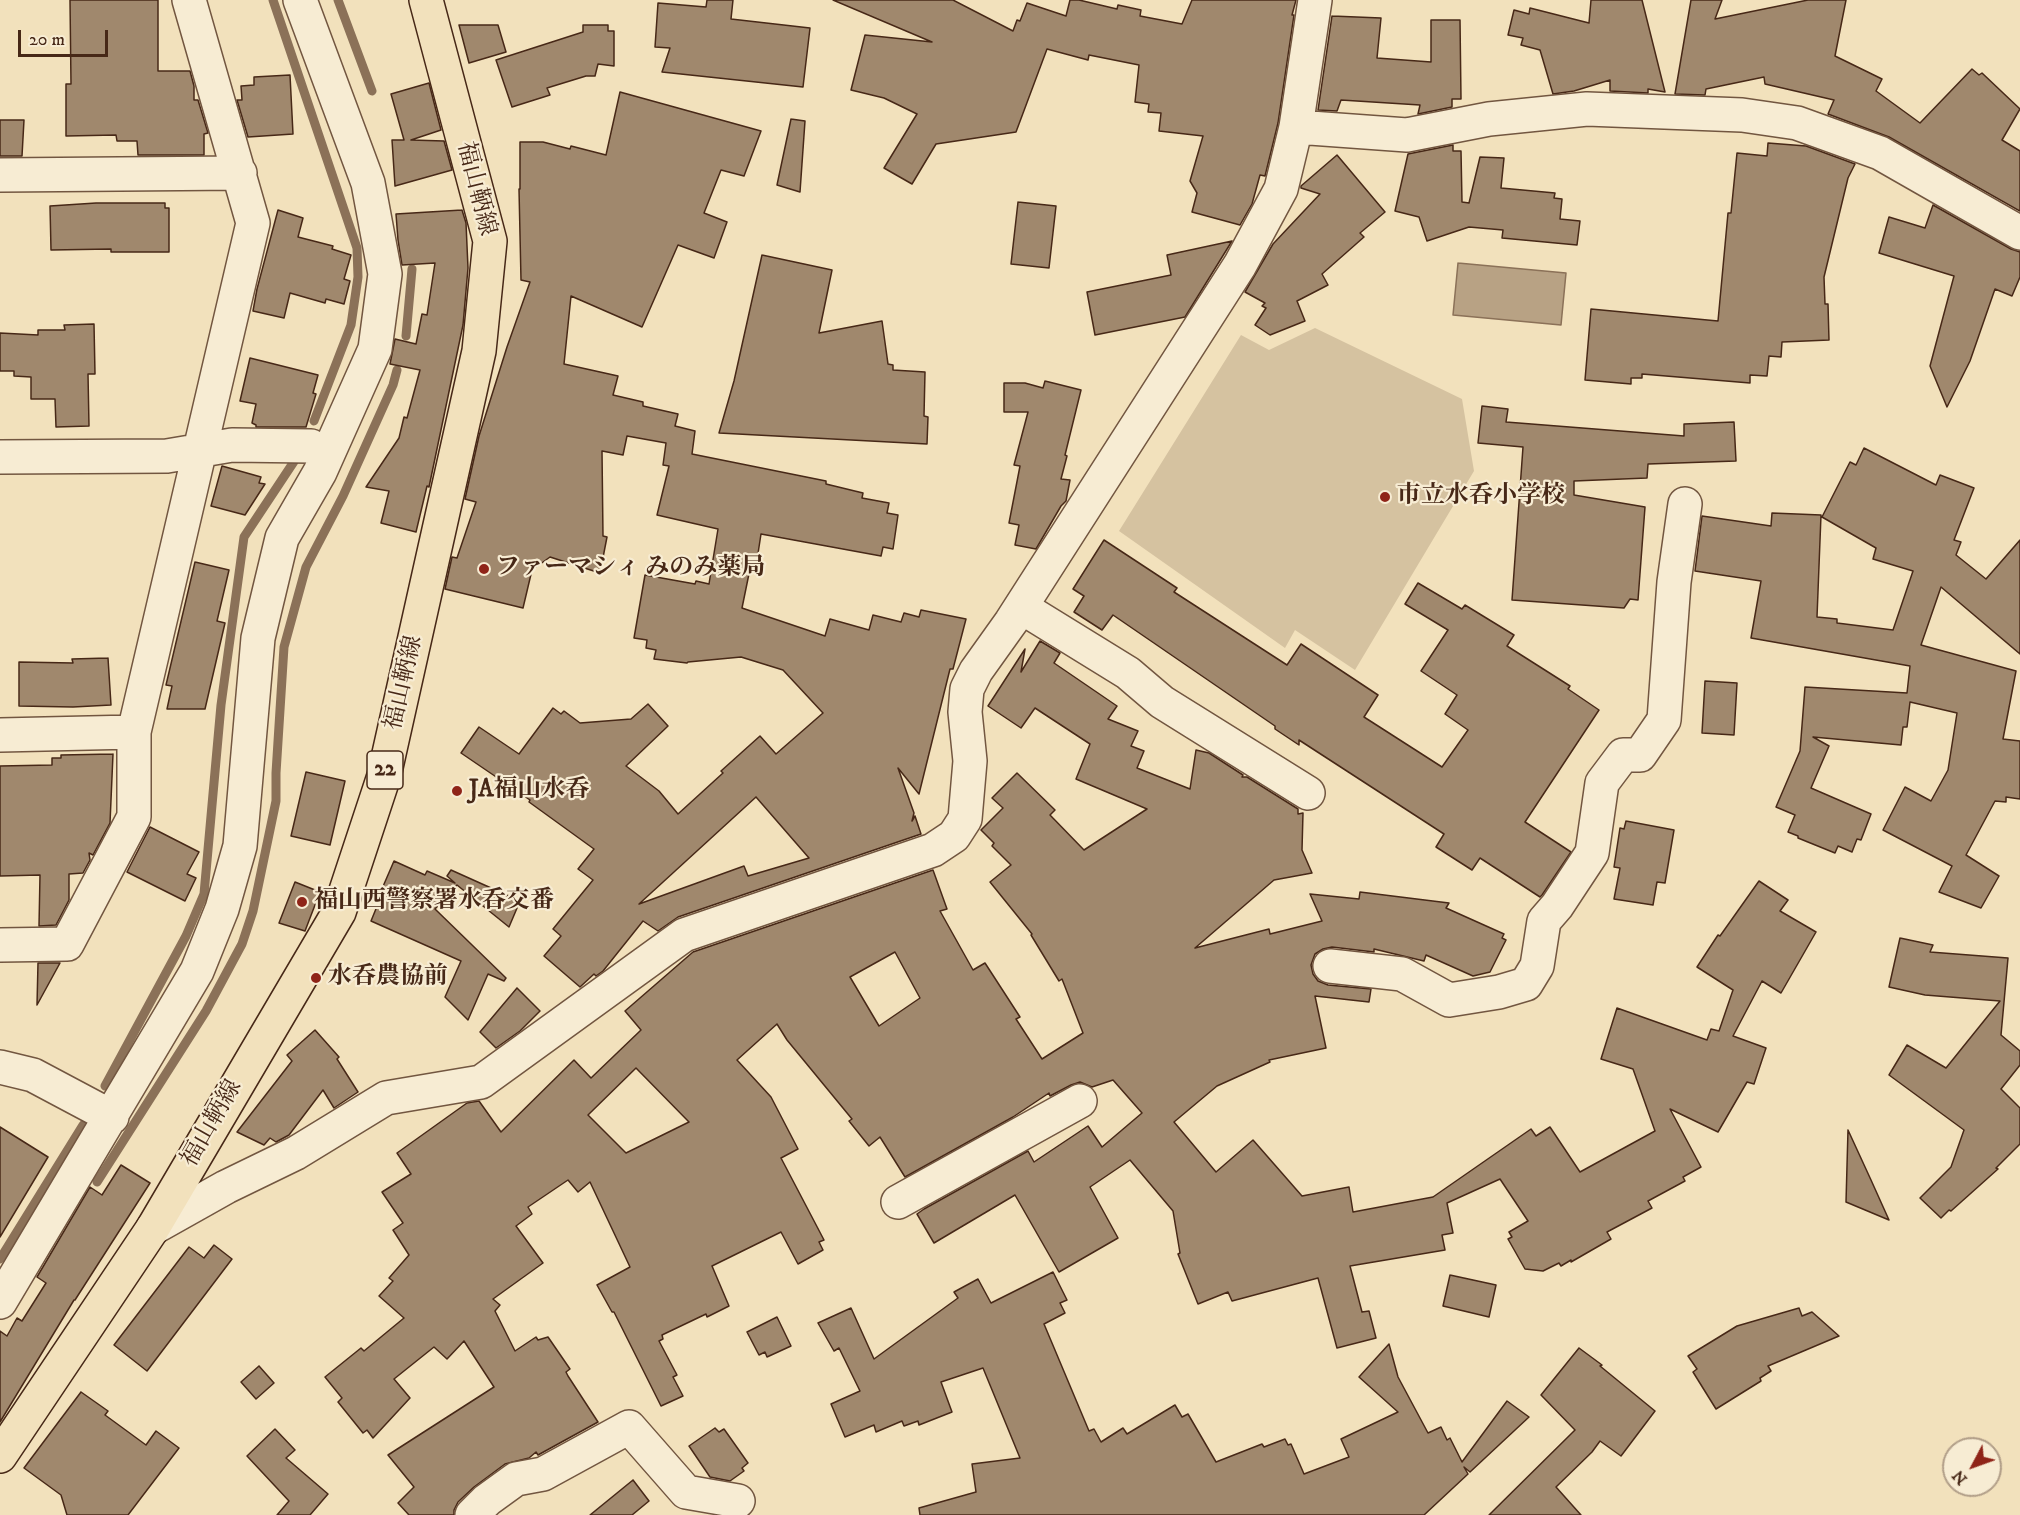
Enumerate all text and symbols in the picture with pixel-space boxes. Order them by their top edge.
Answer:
scale bar [21,18,111,56]
text: 20 m [29,29,65,51]
street label: 福山鞆線 [449,139,501,239]
place label: 市立水呑小学校 [1397,483,1565,511]
marker: 市立水呑小学校 [1378,490,1392,504]
place label: ファーマシィ みのみ薬局 [496,555,765,583]
marker: ファーマシィ みのみ薬局 [477,562,491,576]
street label: 福山鞆線 [380,633,430,733]
road number: 22 [367,751,403,789]
place label: JA福山水呑 [469,777,590,805]
marker: JA福山水呑 [450,784,464,798]
place label: 福山西警察署水呑交番 [314,888,554,916]
marker: 福山西警察署水呑交番 [295,895,309,909]
place label: 水呑農協前 [328,964,448,992]
marker: 水呑農協前 [309,971,323,985]
street label: 福山鞆線 [177,1075,249,1173]
north arrow [1942,1437,2002,1497]
text: N [1948,1466,1972,1489]

